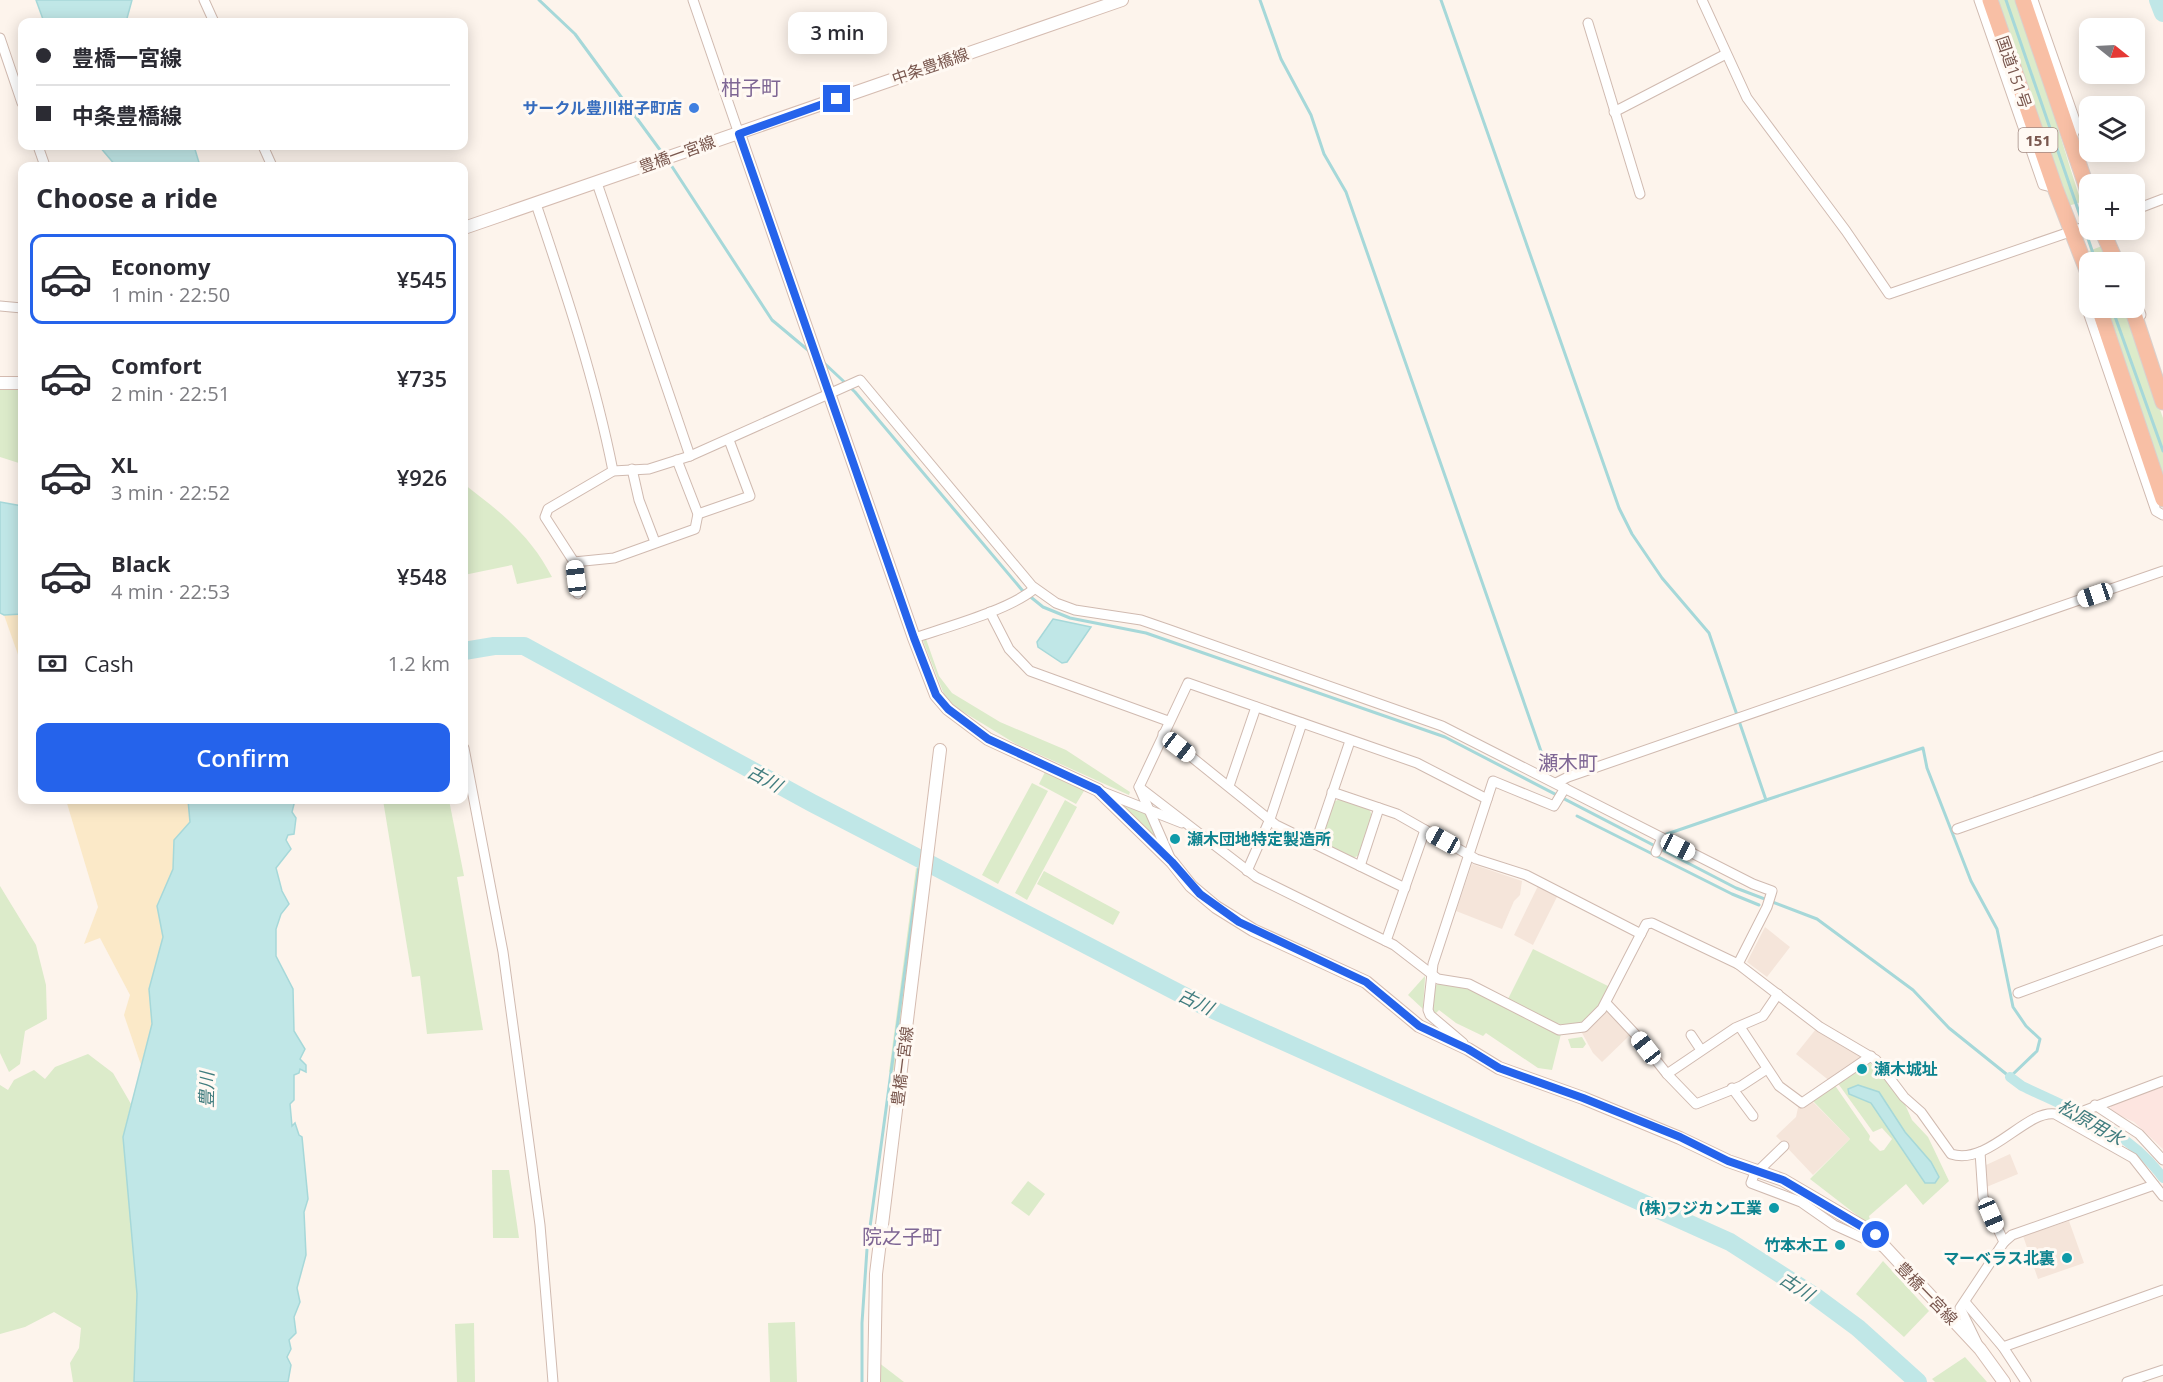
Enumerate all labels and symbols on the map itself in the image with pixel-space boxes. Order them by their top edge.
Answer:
callout: 3 min [788,12,886,54]
north arrow [2079,18,2145,84]
street label: 国道151号 [1991,33,2037,111]
street label: 中条豊橋線 [889,43,971,89]
district label: 柑子町 [721,74,781,101]
route end [823,85,850,112]
place label: サークル豊川柑子町店 [522,97,682,119]
marker: サークル豊川柑子町店 [687,101,701,115]
road number: 151 [2018,128,2058,152]
street label: 豊橋一宮線 [636,130,718,178]
car [565,559,587,597]
car [2075,581,2115,609]
car [1159,729,1199,765]
district label: 瀬木町 [1538,749,1598,776]
water label: 古川 [743,759,788,798]
car [1423,823,1463,857]
place label: 瀬木団地特定製造所 [1187,828,1331,850]
car [1658,831,1698,863]
marker: 瀬木団地特定製造所 [1168,832,1182,846]
water label: 古川 [1175,982,1219,1021]
street label: 豊橋一宮線 [886,1025,918,1107]
car [1628,1028,1664,1068]
place label: 瀬木城址 [1874,1058,1938,1080]
marker: 瀬木城址 [1855,1062,1869,1076]
water label: 豊川 [194,1070,218,1108]
water label: 松原用水 [2054,1094,2130,1151]
car [1976,1195,2006,1235]
place label: (株)フジカン工業 [1639,1197,1762,1219]
marker: (株)フジカン工業 [1767,1201,1781,1215]
route start [1862,1221,1889,1248]
district label: 院之子町 [862,1223,942,1250]
place label: 竹本木工 [1764,1234,1828,1256]
marker: 竹本木工 [1833,1238,1847,1252]
place label: マーベラス北裏 [1943,1247,2055,1269]
marker: マーベラス北裏 [2060,1251,2074,1265]
street label: 豊橋一宮線 [1891,1257,1963,1329]
water label: 古川 [1775,1266,1820,1307]

